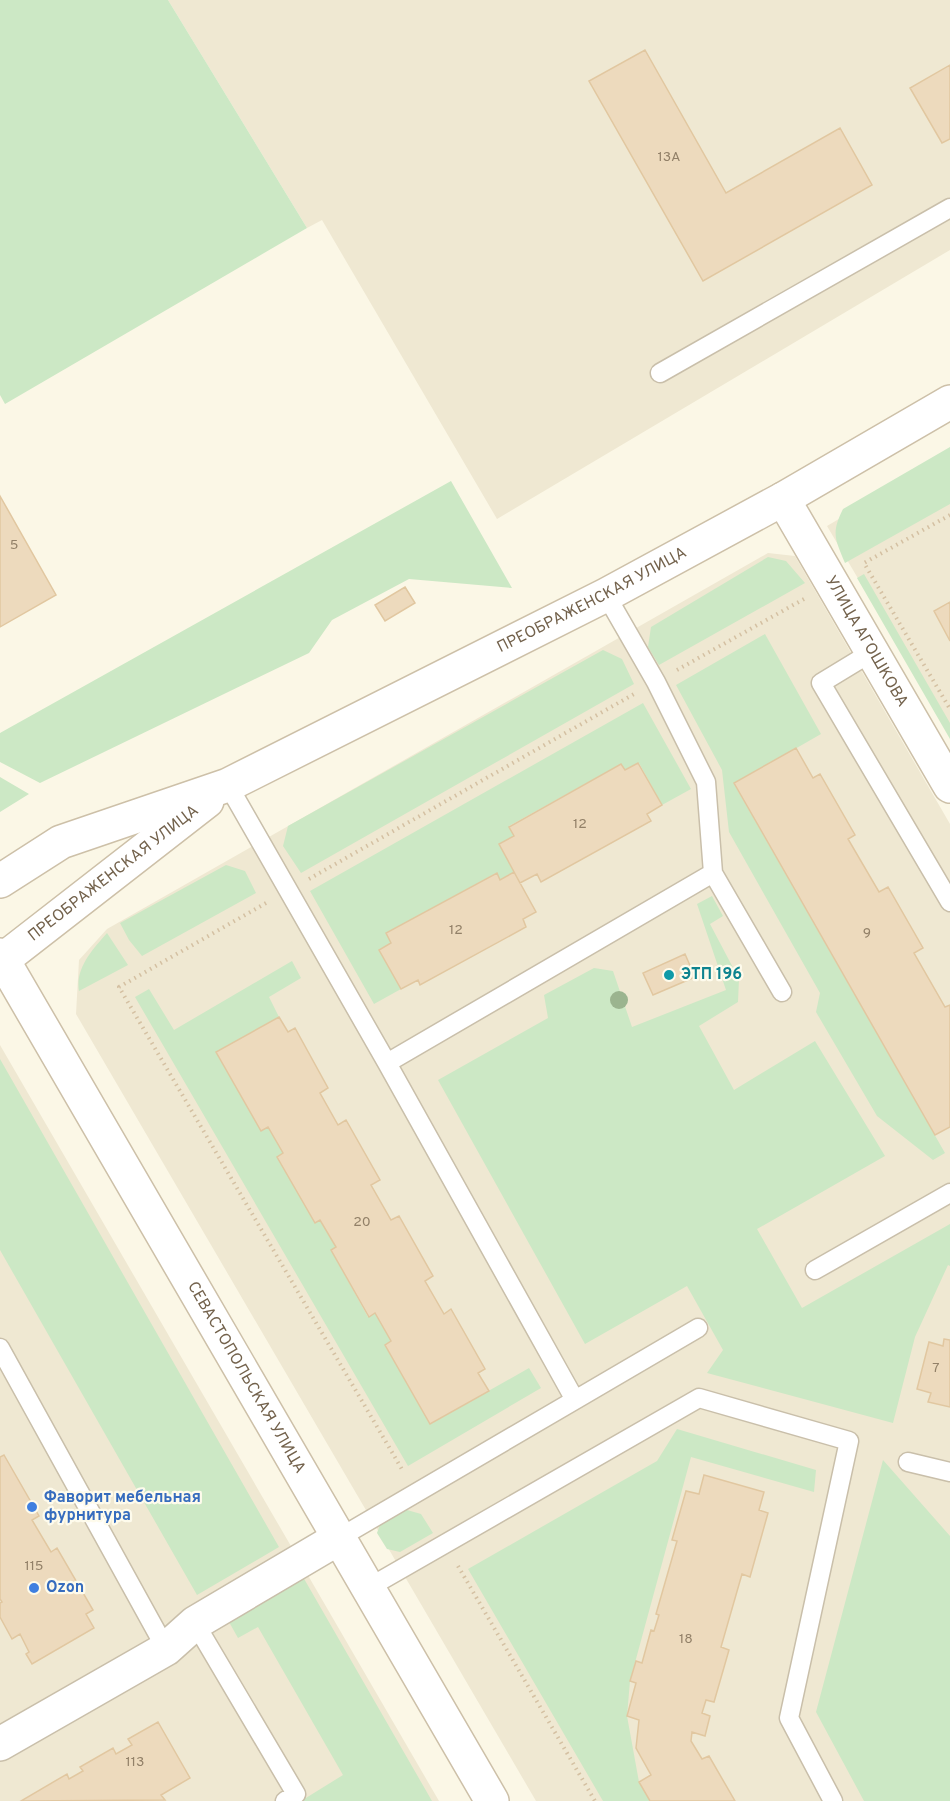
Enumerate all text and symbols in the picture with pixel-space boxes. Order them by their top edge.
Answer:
house number: 13A [657,149,681,166]
house number: 5 [10,537,18,554]
street label: ПРЕОБРАЖЕНСКАЯ УЛИЦА [494,543,690,658]
street label: УЛИЦА АГОШКОВА [820,572,912,711]
street label: ПРЕОБРАЖЕНСКАЯ УЛИЦА [24,801,203,946]
house number: 12 [573,816,587,833]
house number: 12 [449,922,463,939]
house number: 9 [863,925,871,942]
place label: ЭТП 196 [681,965,742,985]
marker: ЭТП 196 [662,968,676,982]
house number: 20 [353,1214,371,1231]
street label: СЕВАСТОПОЛЬСКАЯ УЛИЦА [182,1278,310,1477]
house number: 7 [932,1360,940,1377]
place label: Фаворит мебельная фурнитура [44,1488,201,1526]
marker: Фаворит мебельная фурнитура [25,1500,39,1514]
house number: 115 [24,1558,44,1575]
place label: Ozon [46,1578,84,1598]
marker: Ozon [27,1581,41,1595]
house number: 18 [679,1631,693,1648]
house number: 113 [126,1754,144,1771]

